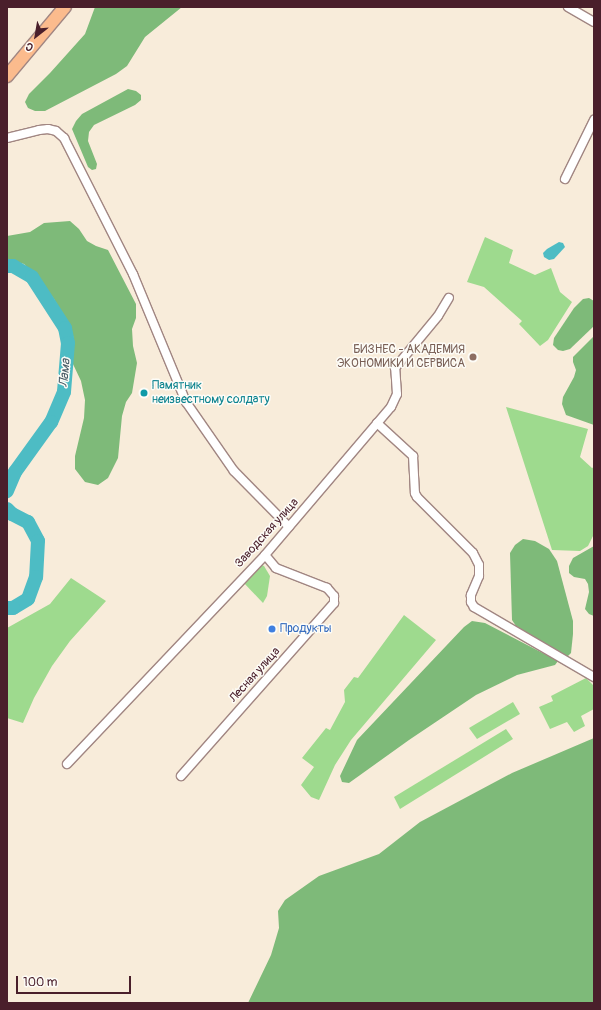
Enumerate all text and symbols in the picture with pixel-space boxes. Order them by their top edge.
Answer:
north arrow [16,16,56,56]
text: С [23,39,36,54]
place label: БИЗНЕС - АКАДЕМИЯ ЭКОНОМИКИ И СЕРВИСА [337,343,465,371]
marker: БИЗНЕС - АКАДЕМИЯ ЭКОНОМИКИ И СЕРВИСА [468,352,478,362]
water label: Лама [56,358,74,388]
place label: Памятник неизвестному солдату [152,379,270,407]
marker: Памятник неизвестному солдату [139,388,149,398]
street label: Заводская улица [232,495,302,571]
place label: Продукты [280,622,332,636]
marker: Продукты [267,624,277,634]
street label: Лесная улица [227,645,283,705]
scale bar [18,968,133,994]
text: 100 m [23,975,57,990]

